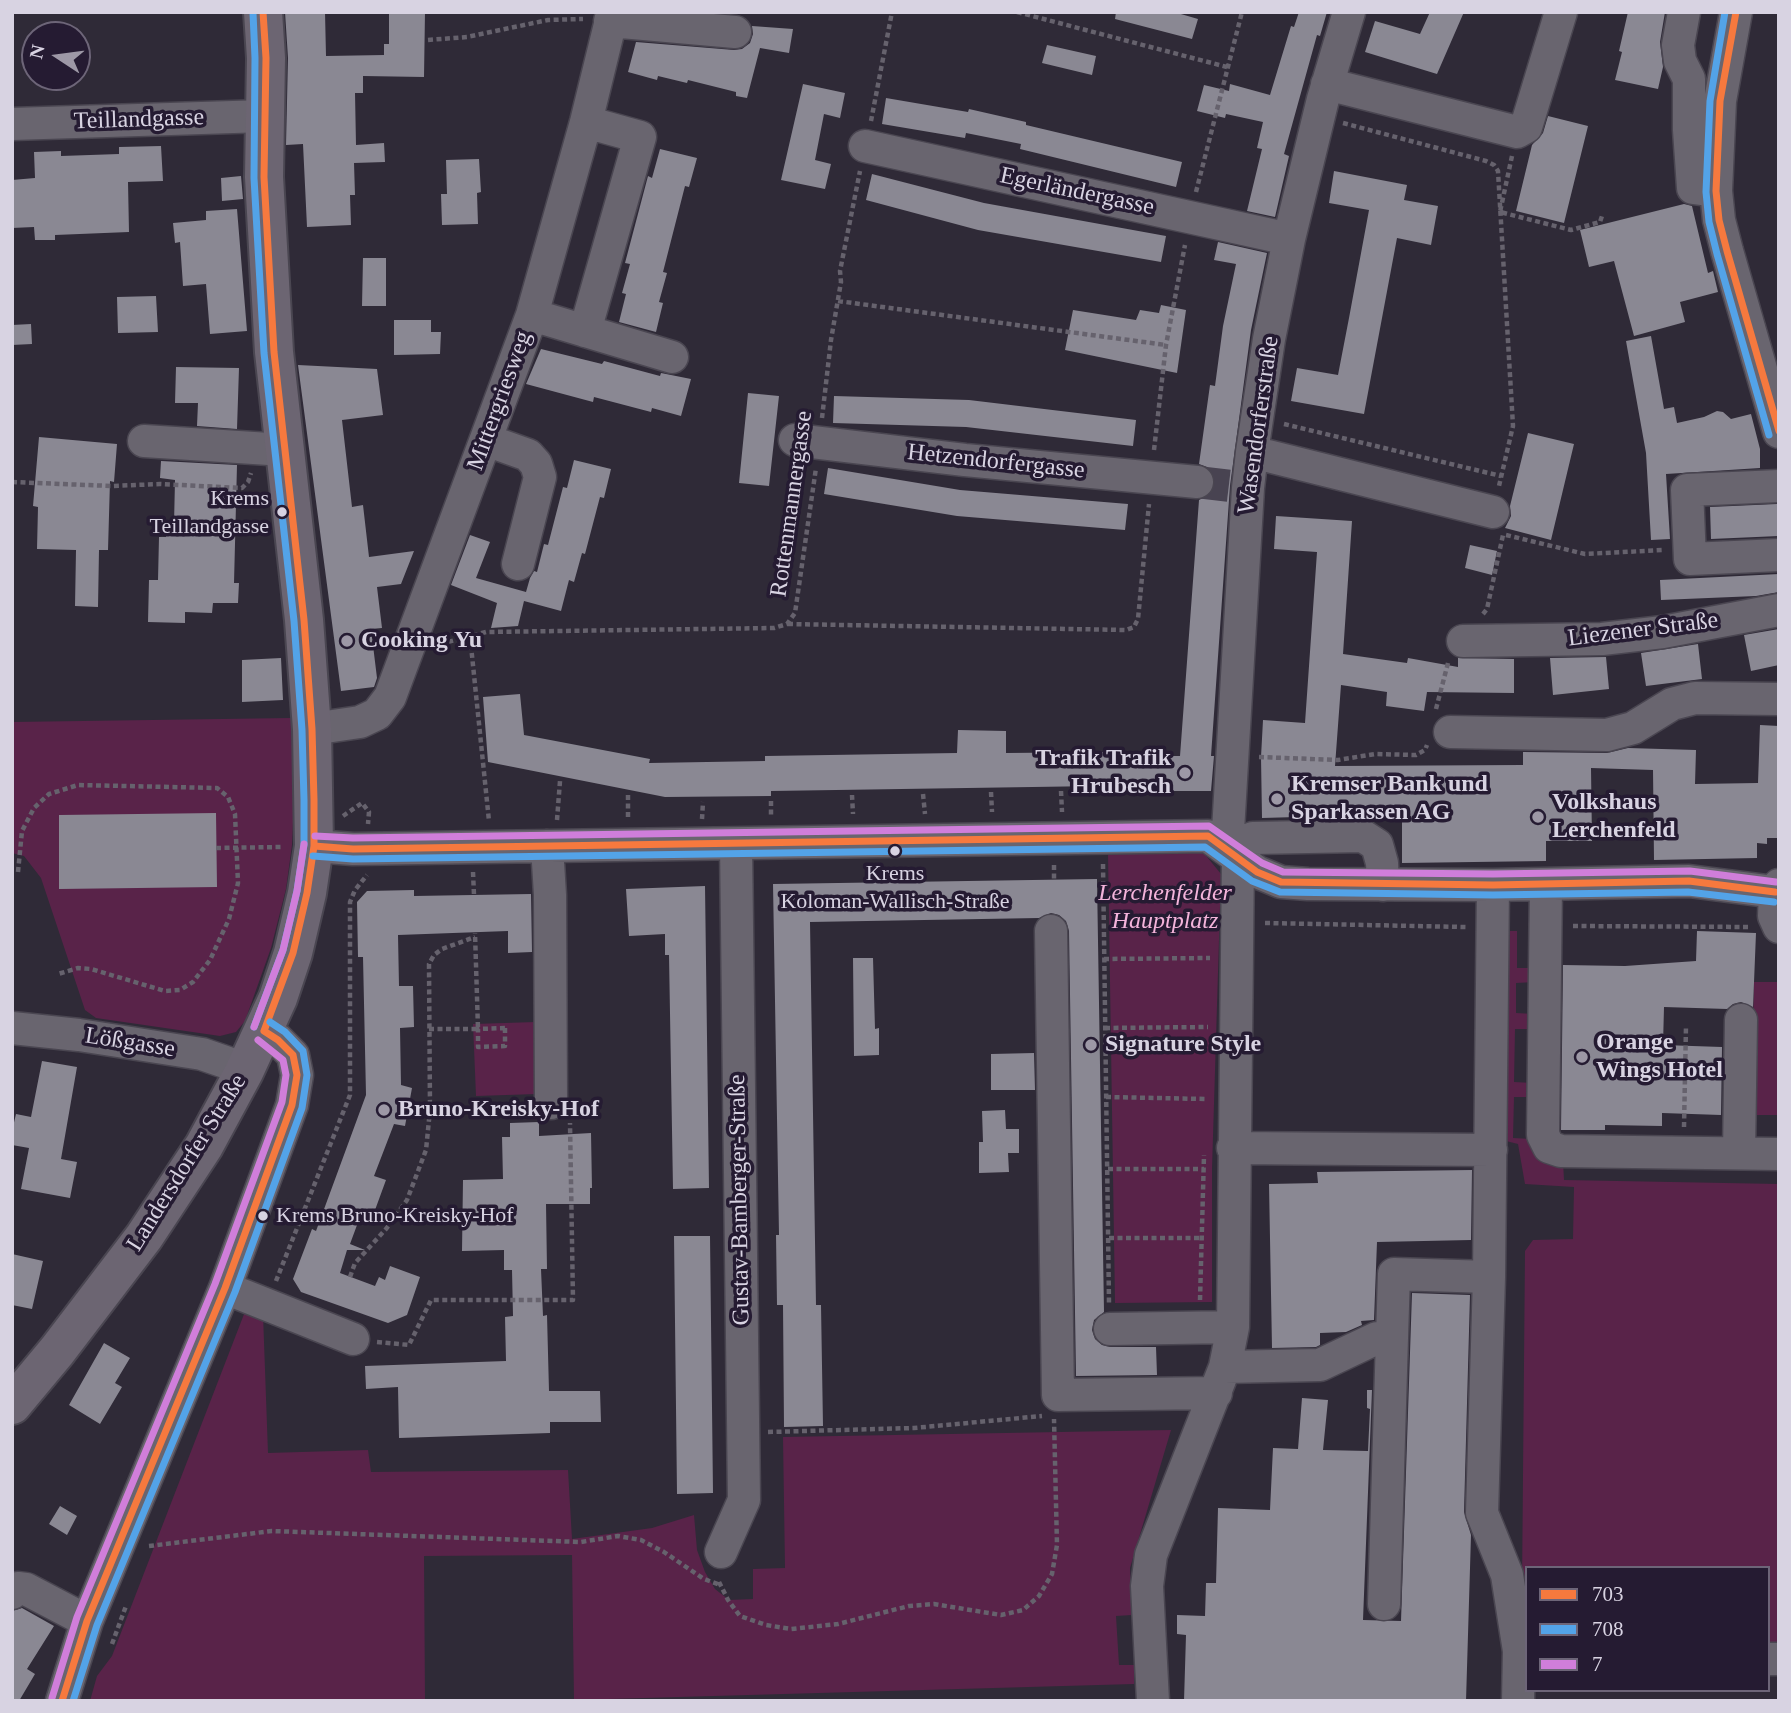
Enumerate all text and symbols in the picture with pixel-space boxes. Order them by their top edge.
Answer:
north arrow [21,21,91,91]
text: N [25,43,49,61]
street label: Teillandgasse [73,103,205,137]
street label: Egerländergasse [997,162,1157,222]
street label: Mittergriesweg [461,327,539,475]
street label: Wasendorferstraße [1232,334,1286,516]
street label: Rottenmannergasse [765,409,819,599]
street label: Hetzendorfergasse [906,438,1086,486]
place label: Krems Teillandgasse [150,486,269,538]
marker: Krems Teillandgasse [275,505,289,519]
street label: Liezener Straße [1566,606,1720,654]
place label: Cooking Yu [361,627,482,655]
marker: Cooking Yu [339,633,355,649]
place label: Trafik Trafik Hrubesch [1035,745,1171,801]
marker: Trafik Trafik Hrubesch [1177,765,1193,781]
place label: Kremser Bank und Sparkassen AG [1291,771,1488,827]
place label: Volkshaus Lerchenfeld [1552,789,1676,845]
marker: Kremser Bank und Sparkassen AG [1269,791,1285,807]
marker: Volkshaus Lerchenfeld [1530,809,1546,825]
marker: Krems Koloman-Wallisch-Straße [888,844,902,858]
place label: Krems Koloman-Wallisch-Straße [780,861,1010,912]
park label: Lerchenfelder Hauptplatz [1098,880,1232,936]
street label: Lößgasse [83,1022,177,1064]
place label: Orange Wings Hotel [1596,1029,1723,1085]
place label: Signature Style [1105,1031,1261,1059]
marker: Signature Style [1083,1037,1099,1053]
marker: Orange Wings Hotel [1574,1049,1590,1065]
street label: Landersdorfer Straße [121,1069,253,1257]
street label: Gustav-Bamberger-Straße [723,1074,757,1326]
place label: Bruno-Kreisky-Hof [398,1096,599,1124]
marker: Bruno-Kreisky-Hof [376,1102,392,1118]
place label: Krems Bruno-Kreisky-Hof [276,1203,514,1229]
marker: Krems Bruno-Kreisky-Hof [256,1209,270,1223]
legend [1525,1566,1770,1692]
text: 703 [1592,1582,1624,1606]
text: 708 [1592,1617,1624,1641]
text: 7 [1592,1652,1603,1676]

